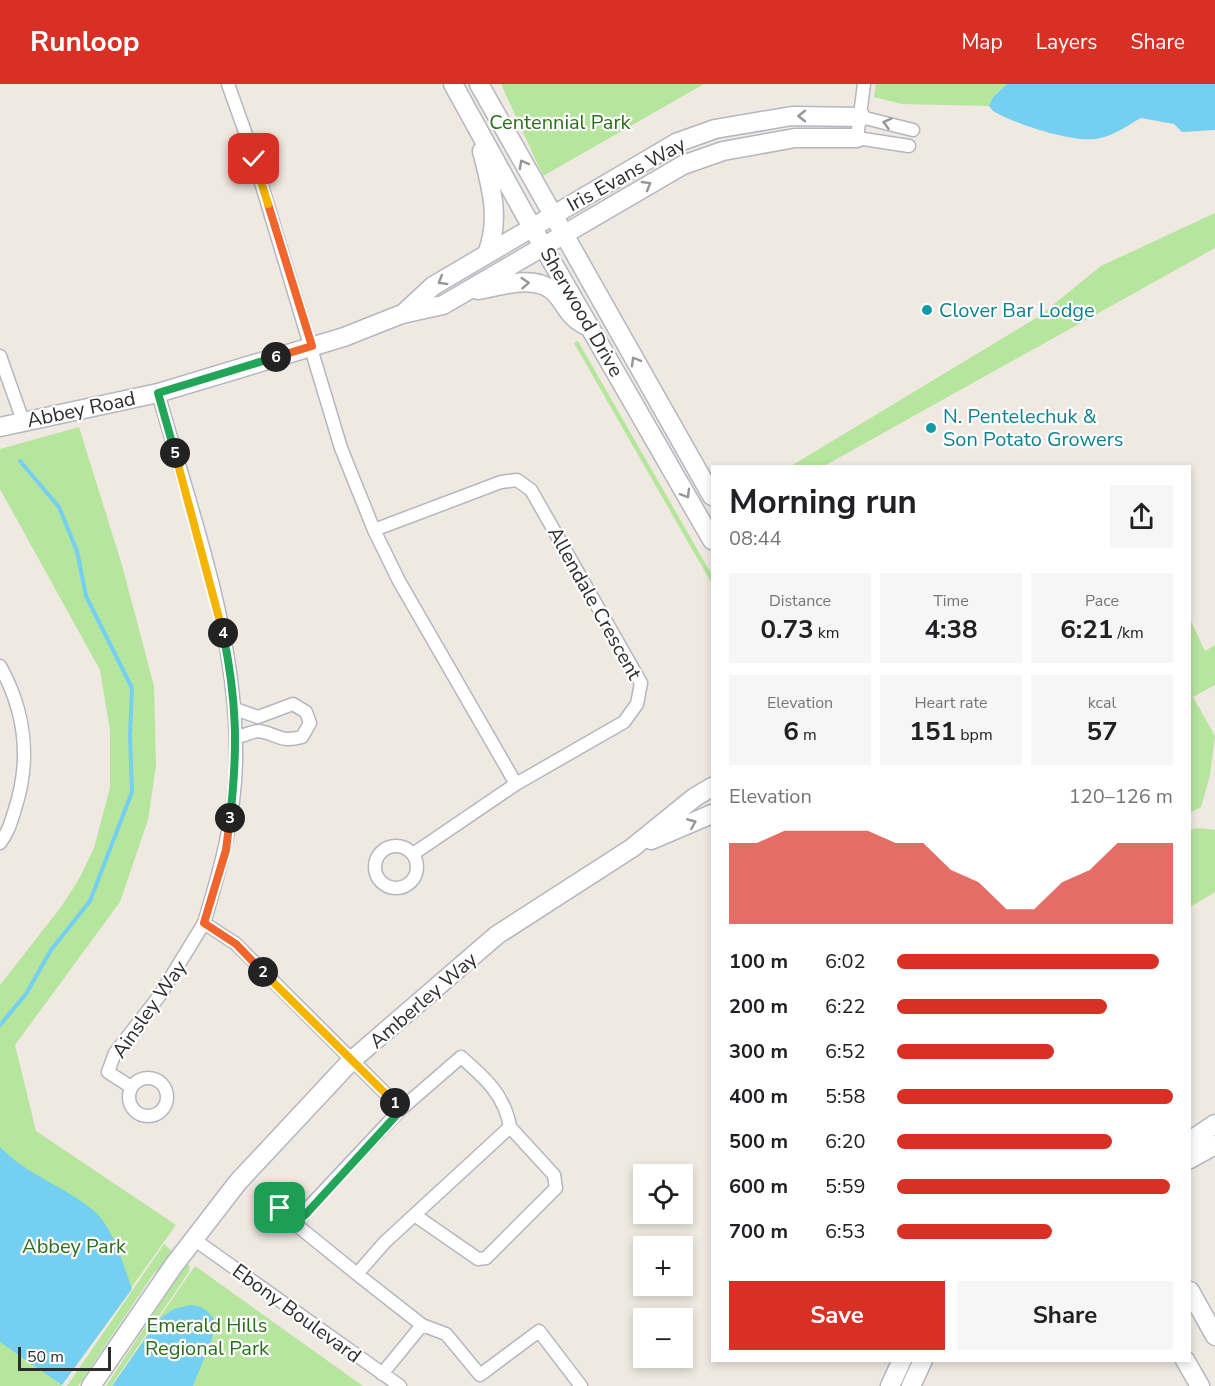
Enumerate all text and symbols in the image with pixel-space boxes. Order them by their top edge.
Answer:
text: Runloop [30,23,140,61]
text: Map [961,28,1003,56]
text: Layers [1036,28,1097,56]
text: Share [1130,28,1185,56]
park label: Centennial Park [489,109,632,136]
one-way arrow [798,110,807,122]
one-way arrow [882,118,892,131]
street label: Iris Evans Way [562,130,691,218]
pin [228,133,279,184]
icon: check [237,142,270,175]
one-way arrow [519,160,530,170]
one-way arrow [641,181,651,192]
street label: Sherwood Drive [534,243,630,382]
one-way arrow [438,273,448,285]
one-way arrow [521,277,530,290]
place label: Clover Bar Lodge [939,297,1095,324]
marker: Clover Bar Lodge [920,303,934,317]
pin: 6 [261,342,291,372]
text: 6 [271,346,281,368]
one-way arrow [631,357,642,367]
street label: Abbey Road [24,385,138,434]
place label: N. Pentelechuk & Son Potato Growers [943,403,1123,453]
marker: N. Pentelechuk & Son Potato Growers [924,421,938,435]
pin: 5 [160,438,190,468]
text: 5 [170,442,180,464]
text: Morning run [729,480,917,525]
button: share [1110,485,1173,548]
one-way arrow [679,488,690,498]
street label: Allendale Crescent [541,522,648,685]
text: 08:44 [729,525,782,552]
text: Distance [769,590,831,612]
text: Time [933,590,969,612]
text: Pace [1085,590,1119,612]
text: 0.73 [760,612,814,647]
text: 4:38 [924,612,978,647]
text: 6:21 [1060,612,1113,647]
pin: 4 [208,618,238,648]
text: 4 [218,622,228,644]
text: km [814,622,840,644]
text: /km [1113,622,1144,644]
text: Elevation [767,692,833,714]
text: Heart rate [914,692,988,714]
text: kcal [1088,692,1116,714]
text: 6 [783,714,799,749]
text: 151 [909,714,956,749]
text: 57 [1086,714,1118,749]
text: m [799,724,817,746]
text: bpm [956,724,993,746]
text: Elevation [729,783,812,810]
text: 120–126 m [1069,783,1173,810]
pin: 3 [215,803,245,833]
text: 3 [225,807,235,829]
one-way arrow [686,818,697,830]
street label: Amberley Way [364,946,484,1055]
text: 100 m [729,948,788,975]
text: 6:02 [825,948,866,975]
street label: Ainsley Way [106,954,193,1064]
pin: 2 [248,957,278,987]
text: 2 [258,961,268,983]
text: 200 m [729,993,788,1020]
text: 6:22 [825,993,866,1020]
text: 300 m [729,1038,788,1065]
text: 6:52 [825,1038,866,1065]
text: 400 m [729,1083,788,1110]
text: 5:58 [825,1083,866,1110]
pin: 1 [380,1088,410,1118]
text: 1 [390,1092,400,1114]
text: 500 m [729,1128,788,1155]
text: 6:20 [825,1128,866,1155]
map controls [633,1164,693,1368]
button: locate [633,1164,693,1224]
text: 600 m [729,1173,788,1200]
text: 5:59 [825,1173,866,1200]
pin [254,1182,305,1233]
icon: arrive [263,1191,296,1224]
text: 700 m [729,1218,788,1245]
text: 6:53 [825,1218,866,1245]
park label: Abbey Park [22,1233,127,1260]
button: + [633,1236,693,1296]
street label: Ebony Boulevard [227,1258,366,1369]
button: Save [729,1281,945,1350]
button: Share [957,1281,1173,1350]
button: − [633,1308,693,1368]
park label: Emerald Hills Regional Park [145,1312,270,1362]
scale bar [18,1344,111,1372]
text: 50 m [27,1346,64,1368]

